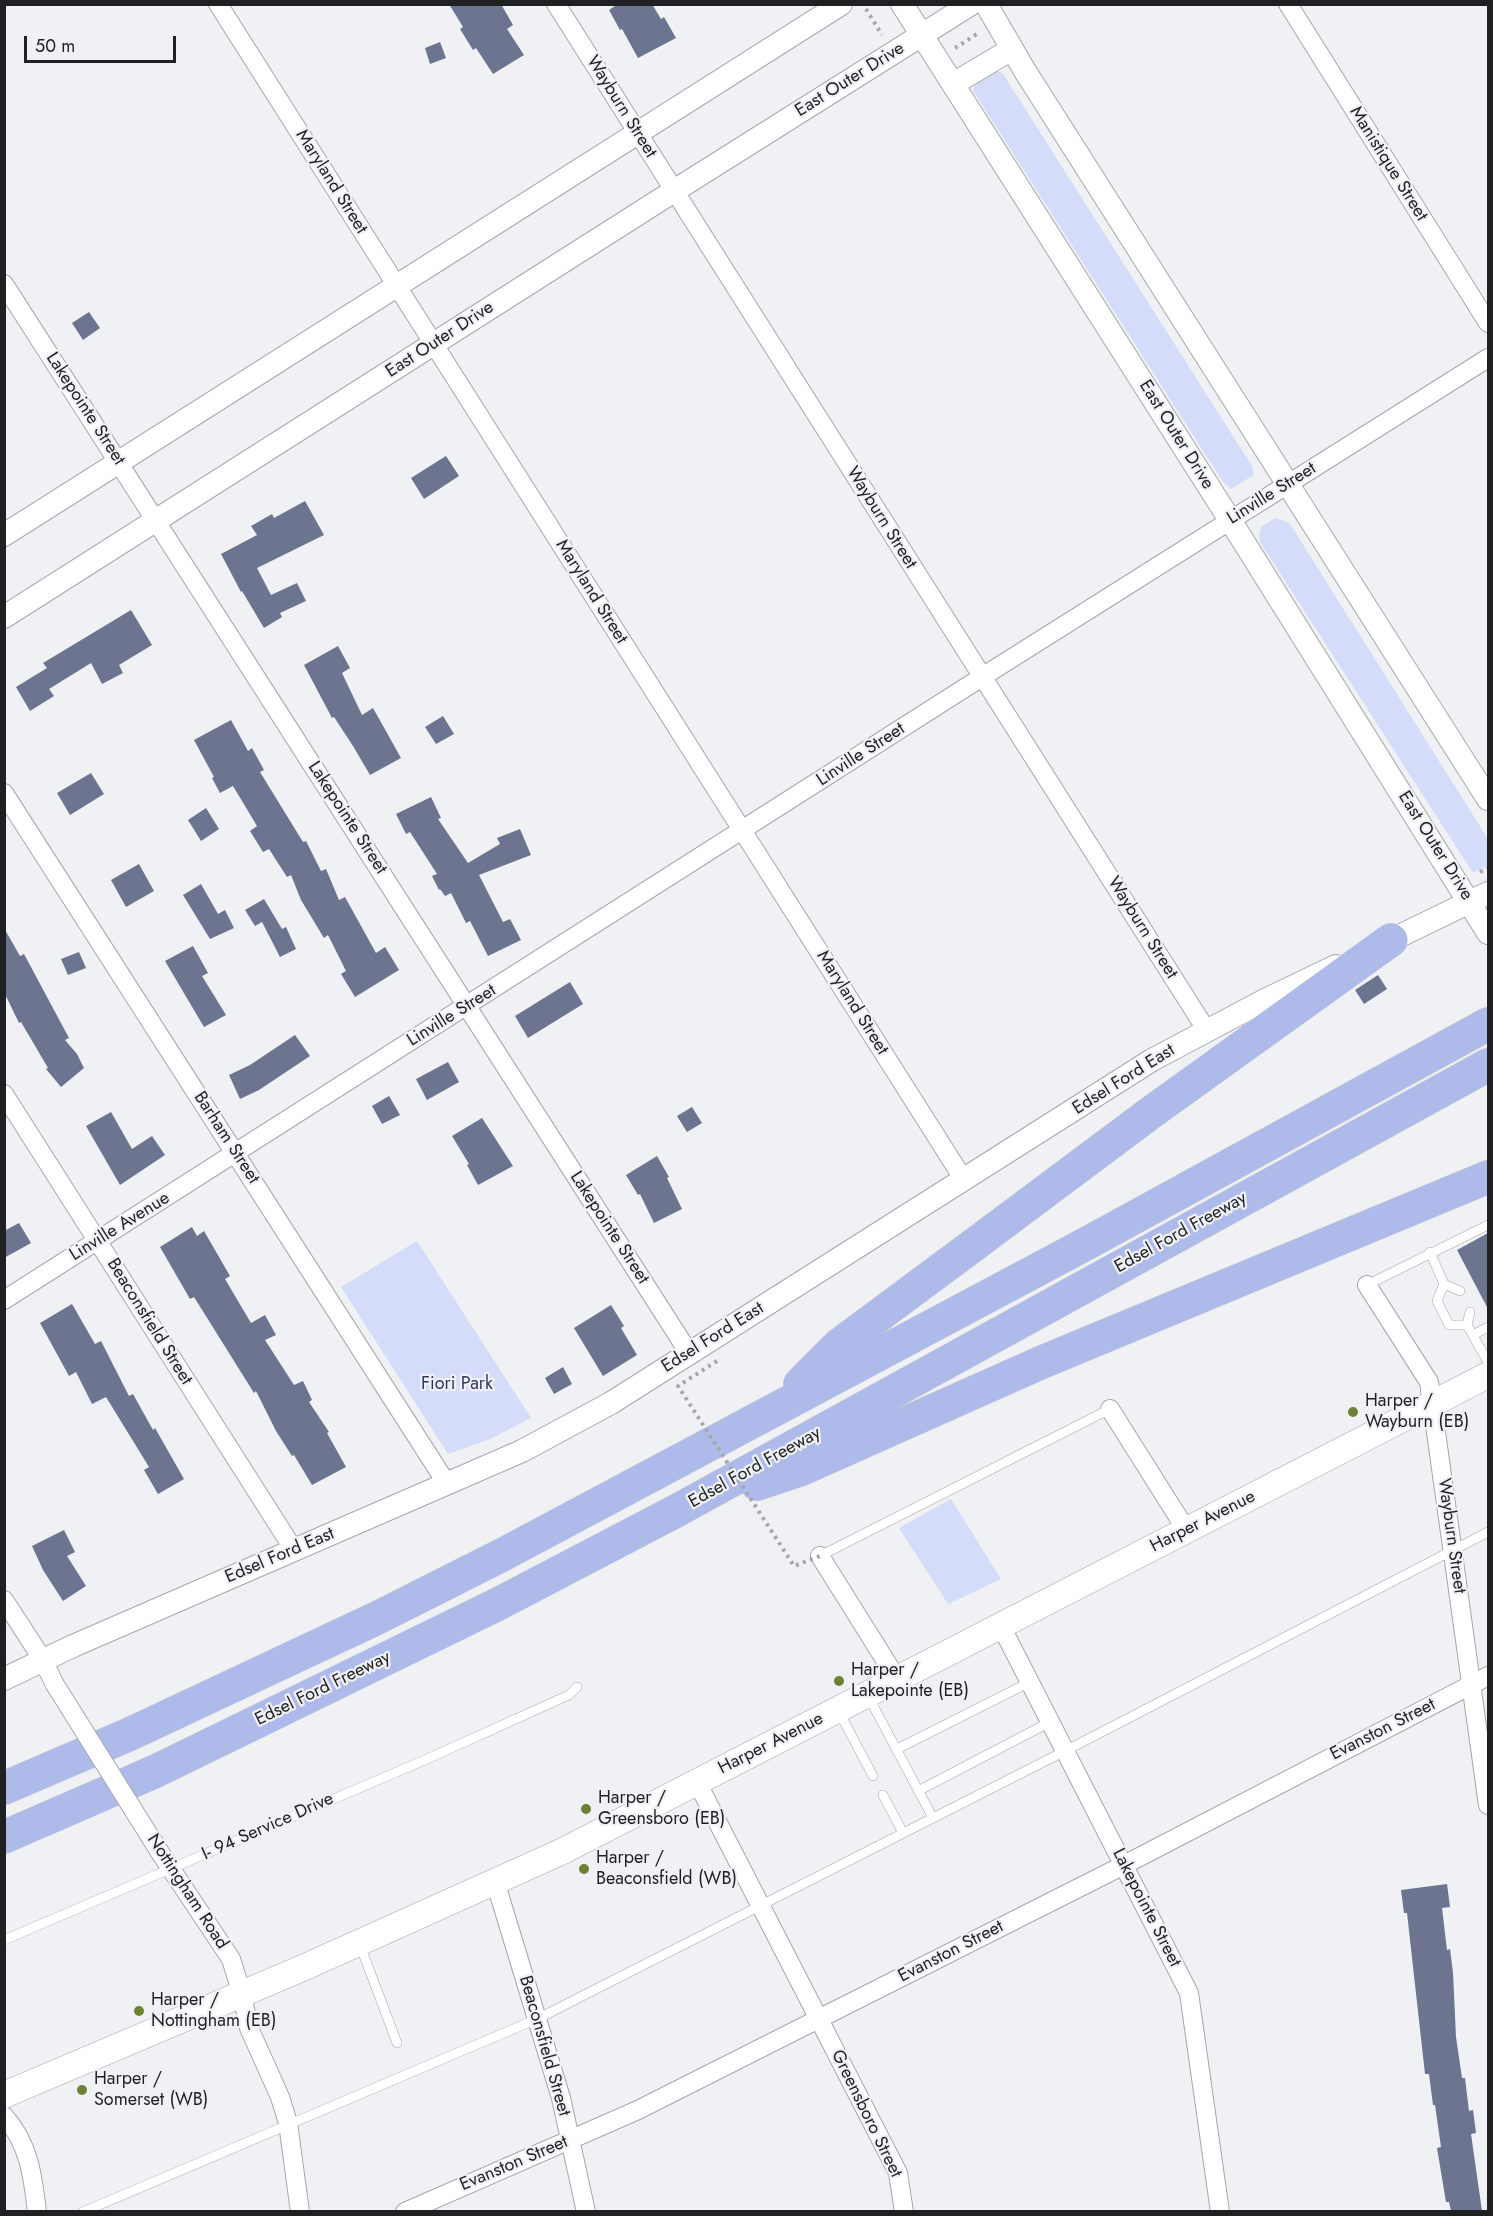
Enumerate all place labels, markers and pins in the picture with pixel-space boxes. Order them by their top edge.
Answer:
place label: Harper / Wayburn (EB) [1365,1391,1469,1434]
marker: Harper / Wayburn (EB) [1346,1405,1360,1419]
place label: Harper / Lakepointe (EB) [851,1660,969,1702]
marker: Harper / Lakepointe (EB) [832,1674,846,1688]
place label: Harper / Greensboro (EB) [598,1788,725,1830]
marker: Harper / Greensboro (EB) [579,1802,593,1816]
place label: Harper / Beaconsfield (WB) [596,1848,737,1890]
marker: Harper / Beaconsfield (WB) [577,1862,591,1876]
place label: Harper / Nottingham (EB) [151,1990,276,2032]
marker: Harper / Nottingham (EB) [132,2004,146,2018]
place label: Harper / Somerset (WB) [94,2069,208,2112]
marker: Harper / Somerset (WB) [75,2083,89,2097]

